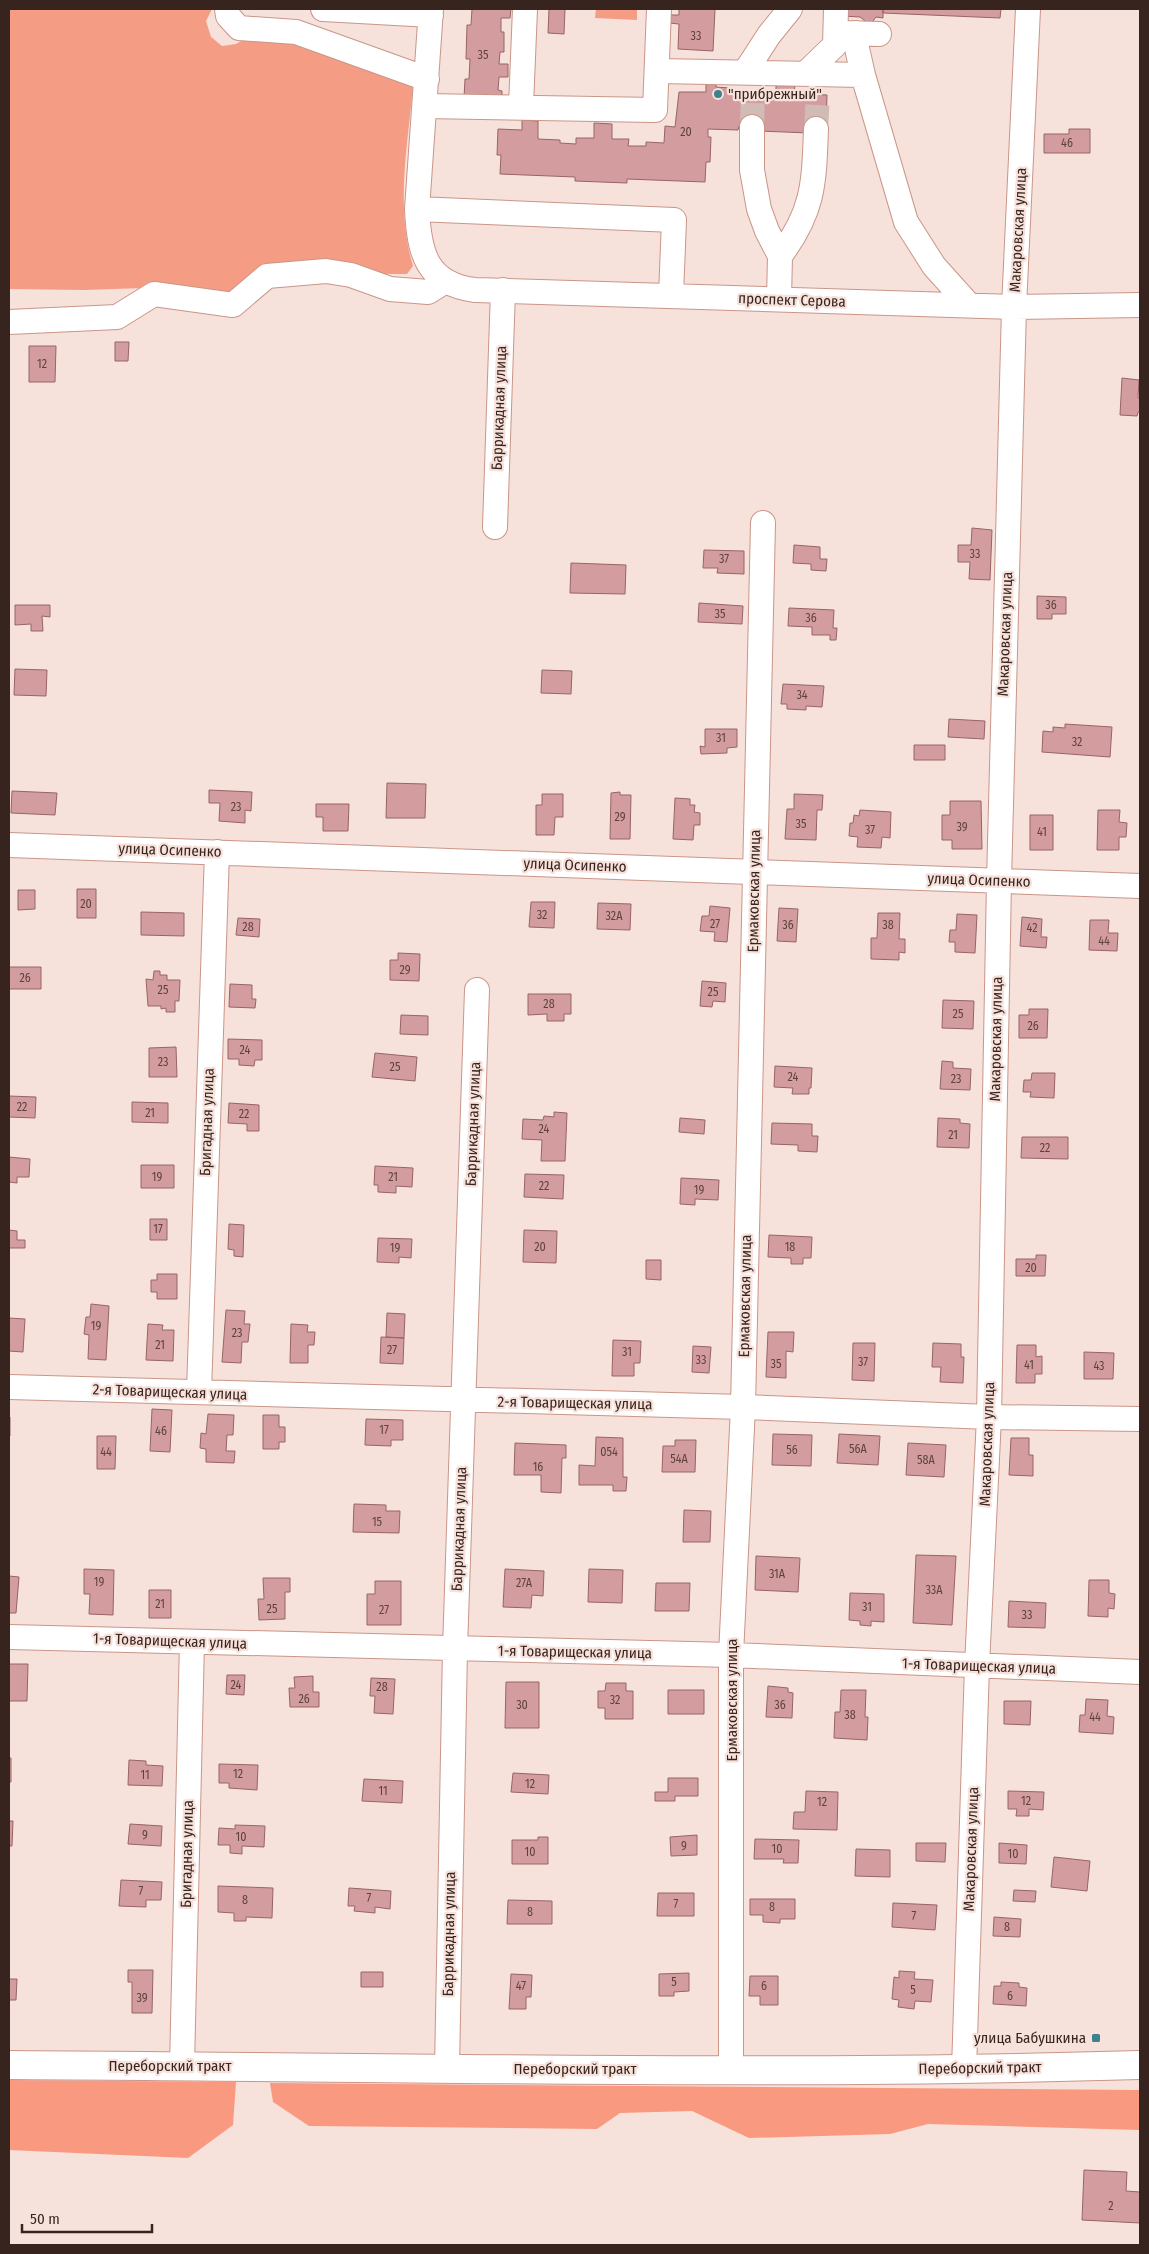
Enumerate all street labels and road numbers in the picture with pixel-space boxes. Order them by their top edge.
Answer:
street label: Макаровская улица [1006,167,1030,293]
street label: проспект Серова [738,289,846,311]
street label: Баррикадная улица [488,345,510,471]
street label: Макаровская улица [994,571,1016,697]
street label: Ермаковская улица [744,829,764,953]
street label: улица Осипенко [118,839,222,861]
street label: улица Осипенко [523,854,627,876]
street label: улица Осипенко [927,869,1031,891]
street label: Макаровская улица [986,977,1006,1101]
street label: Баррикадная улица [462,1061,484,1187]
street label: Бригадная улица [196,1068,218,1176]
street label: Ермаковская улица [735,1234,755,1358]
street label: 2-я Товарищеская улица [92,1380,248,1404]
street label: Макаровская улица [976,1381,998,1507]
street label: 2-я Товарищеская улица [497,1393,653,1413]
street label: Баррикадная улица [448,1466,470,1592]
street label: 1-я Товарищеская улица [93,1629,247,1653]
street label: Ермаковская улица [723,1639,741,1761]
street label: 1-я Товарищеская улица [498,1642,652,1662]
street label: 1-я Товарищеская улица [902,1654,1056,1678]
street label: Макаровская улица [960,1786,982,1912]
street label: Бригадная улица [177,1800,197,1908]
street label: Баррикадная улица [439,1871,459,1997]
street label: Переборский тракт [108,2057,232,2075]
street label: Переборский тракт [918,2058,1043,2078]
street label: Переборский тракт [513,2060,637,2078]

